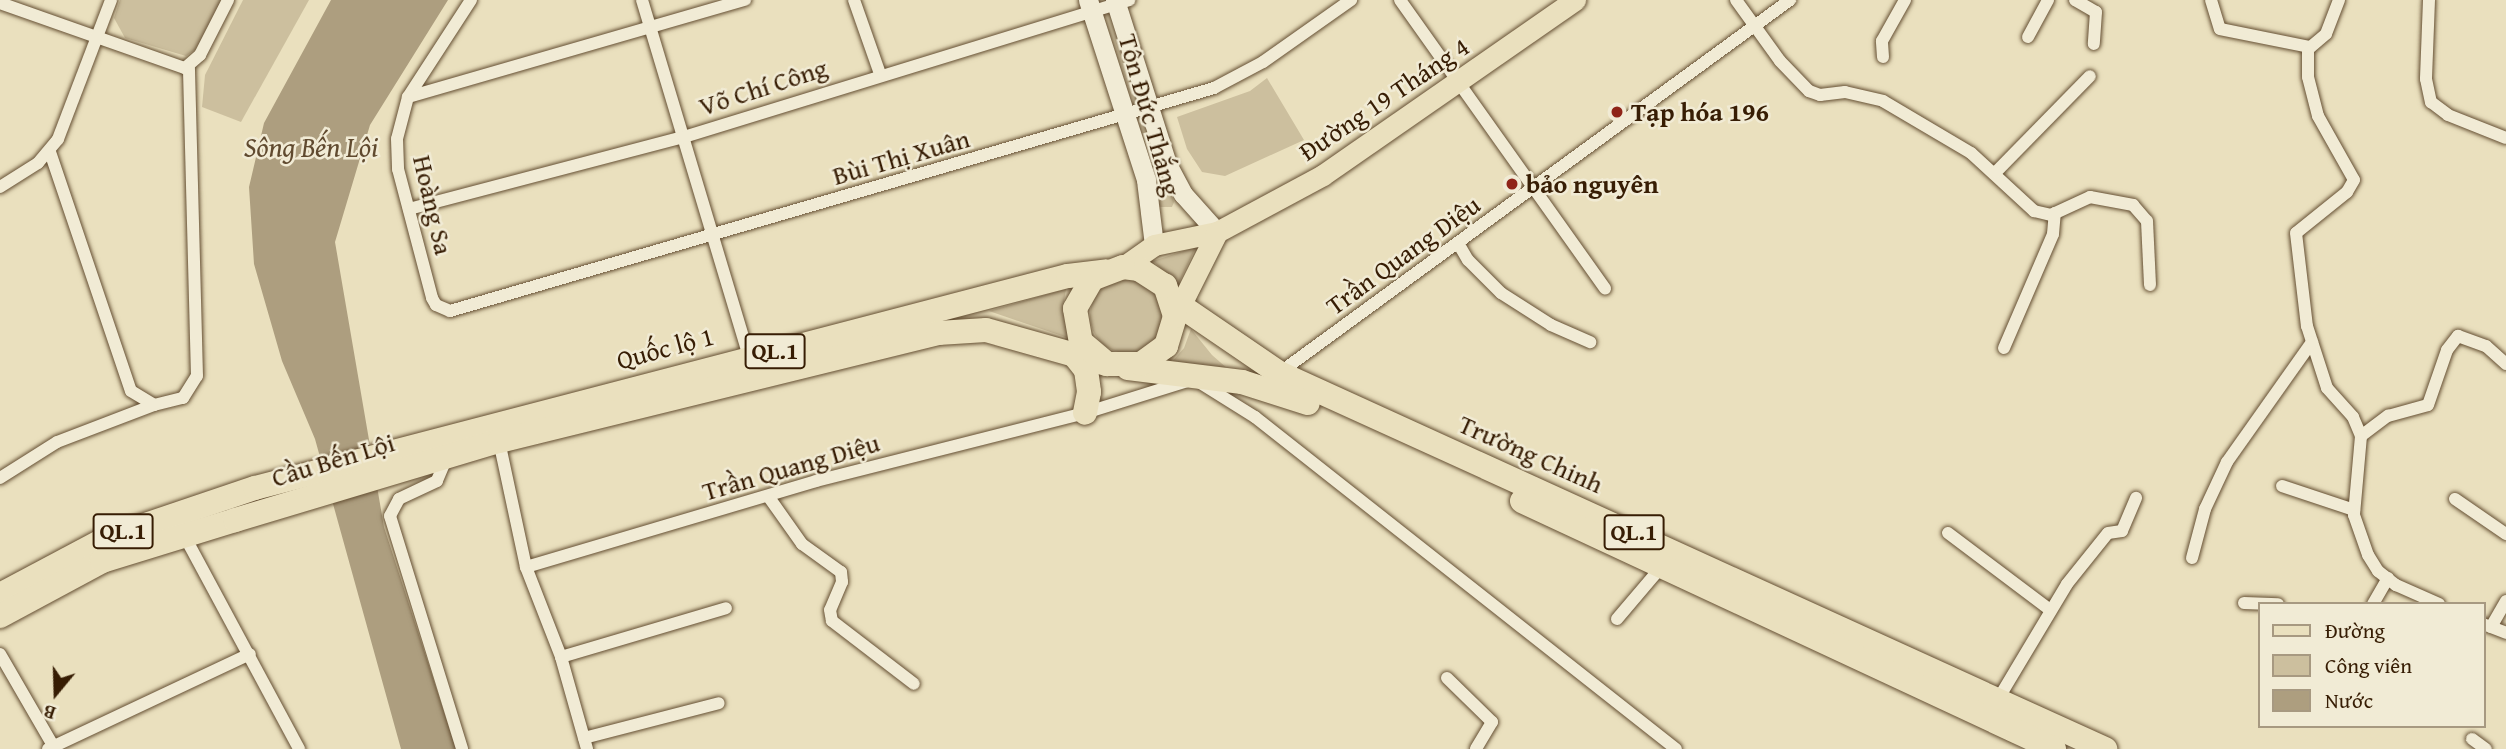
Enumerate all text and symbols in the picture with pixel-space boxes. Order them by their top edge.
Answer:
street label: Tôn Đức Thắng [1112,31,1188,199]
street label: Đường 19 Tháng 4 [1293,31,1475,167]
street label: Võ Chí Công [695,52,831,122]
place label: Tạp hóa 196 [1631,96,1769,128]
marker: Tạp hóa 196 [1609,104,1625,120]
street label: Bùi Thị Xuân [829,123,973,191]
water label: Sông Bến Lội [244,130,378,164]
street label: Hoàng Sa [406,152,460,258]
place label: bảo nguyên [1526,168,1659,200]
marker: bảo nguyên [1504,176,1520,192]
street label: Trần Quang Diệu [1320,189,1486,321]
street label: Quốc lộ 1 [613,320,717,376]
road number: QL.1 [744,330,806,372]
street label: Trường Chinh [1454,408,1608,500]
street label: Cầu Bến Lội [268,427,398,493]
street label: Trần Quang Diệu [699,427,883,507]
road number: QL.1 [92,510,154,552]
road number: QL.1 [1602,512,1666,552]
legend [2258,602,2485,728]
text: Đường [2325,615,2385,646]
text: Công viên [2325,650,2412,681]
north arrow [21,658,91,728]
text: Nước [2325,685,2373,716]
text: B [39,698,59,728]

